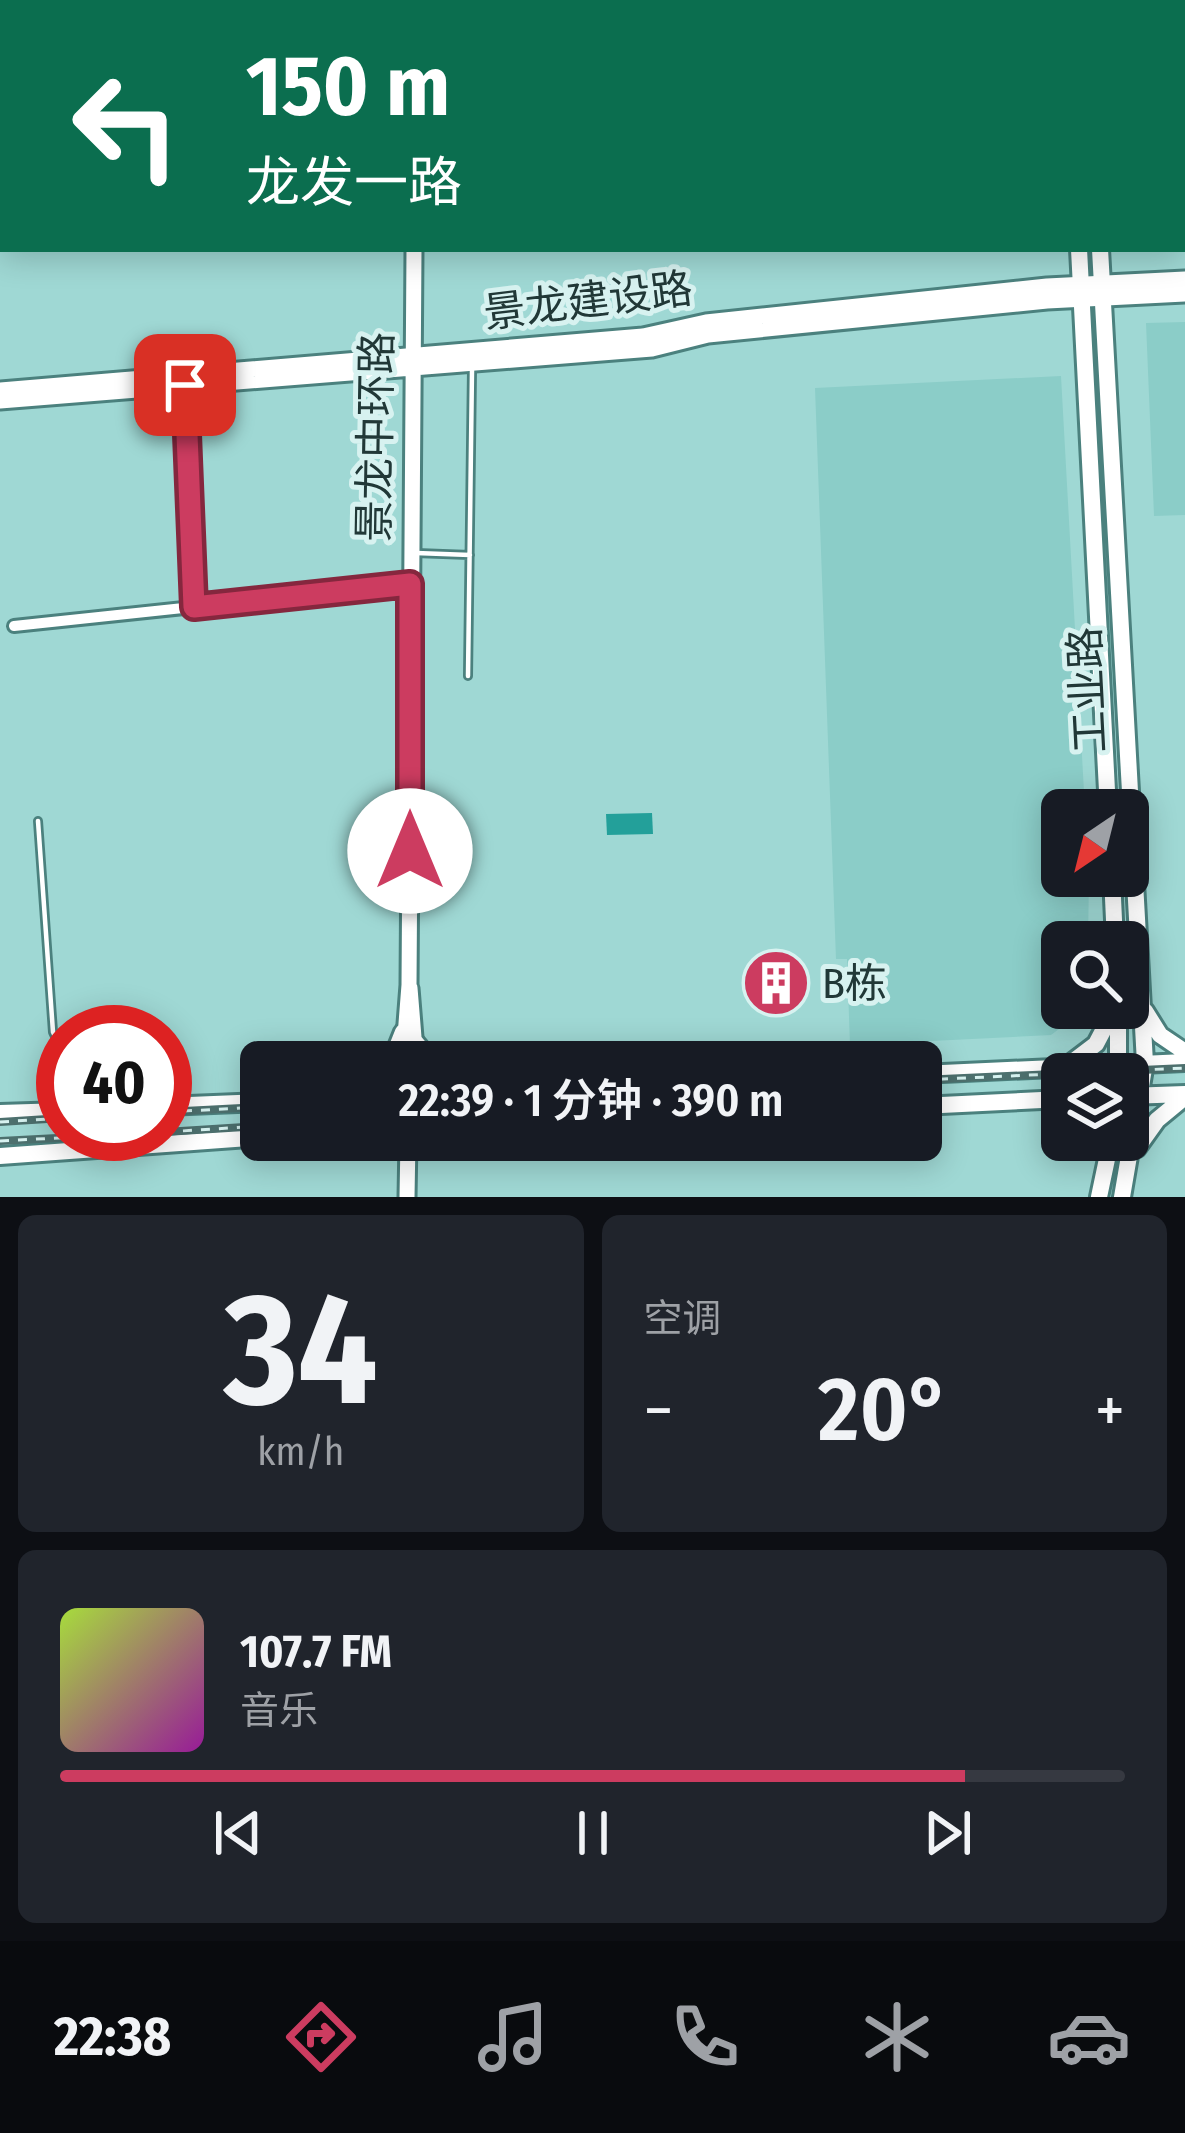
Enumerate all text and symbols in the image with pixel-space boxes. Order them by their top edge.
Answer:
text: 150 m [246,36,450,137]
icon: left [48,48,204,204]
text: 龙发一路 [246,151,462,215]
street label: 景龙建设路 [481,263,695,339]
street label: 景龙中环路 [349,332,403,542]
pin [134,334,236,436]
icon: arrive [152,352,218,418]
street label: 工业路 [1060,626,1116,754]
position arrow [347,788,473,914]
north arrow [1041,789,1149,897]
map controls [1041,789,1149,1161]
button: search [1041,921,1149,1029]
building icon: B栋 [741,948,811,1018]
place label: B栋 [822,959,887,1009]
speed limit sign: 40 [36,1005,192,1161]
button: layers [1041,1053,1149,1161]
text: 22:39 · 1 分钟 · 390 m [398,1074,784,1128]
text: 34 [224,1257,378,1444]
text: 空调 [644,1296,722,1342]
text: 20° [818,1356,950,1464]
text: − [644,1371,673,1450]
text: + [1095,1371,1125,1450]
text: km/h [257,1429,344,1475]
text: 107.7 FM [240,1625,392,1679]
text: 音乐 [240,1688,318,1734]
icon: previous [205,1800,271,1866]
icon: pause [560,1800,626,1866]
icon: next [915,1800,981,1866]
icon: directions [279,1995,363,2079]
icon: music [471,1995,555,2079]
icon: phone [663,1995,747,2079]
icon: climate [855,1995,939,2079]
icon: car [1047,1995,1131,2079]
text: 22:38 [54,2005,171,2069]

